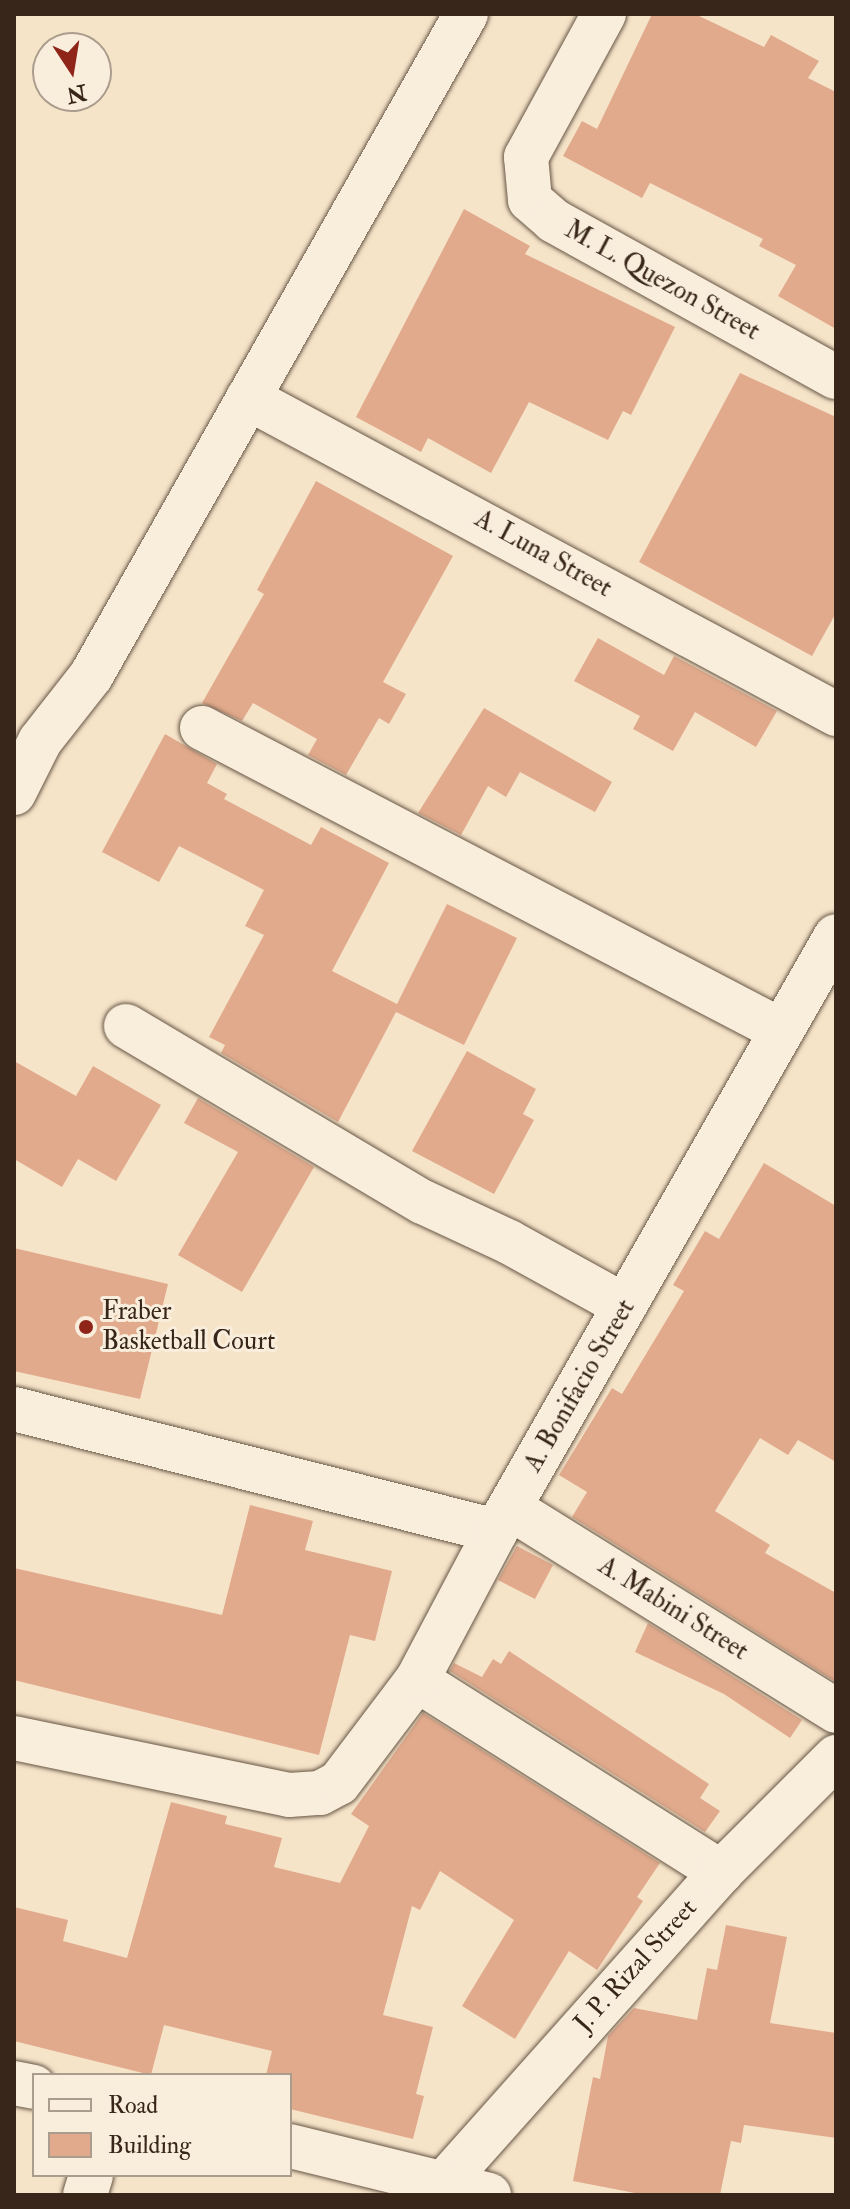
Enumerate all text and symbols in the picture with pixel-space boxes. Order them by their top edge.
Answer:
north arrow [32,32,112,112]
text: N [64,78,89,109]
street label: M. L. Quezon Street [559,215,765,347]
street label: A. Luna Street [469,504,617,604]
street label: A. Bonifacio Street [518,1294,642,1478]
place label: Fraber Basketball Court [102,1296,275,1358]
marker: Fraber Basketball Court [77,1318,95,1336]
street label: A. Mabini Street [592,1551,754,1667]
street label: J. P. Rizal Street [568,1893,704,2039]
legend [32,2073,292,2177]
text: Road [108,2090,158,2121]
text: Building [108,2130,191,2161]

